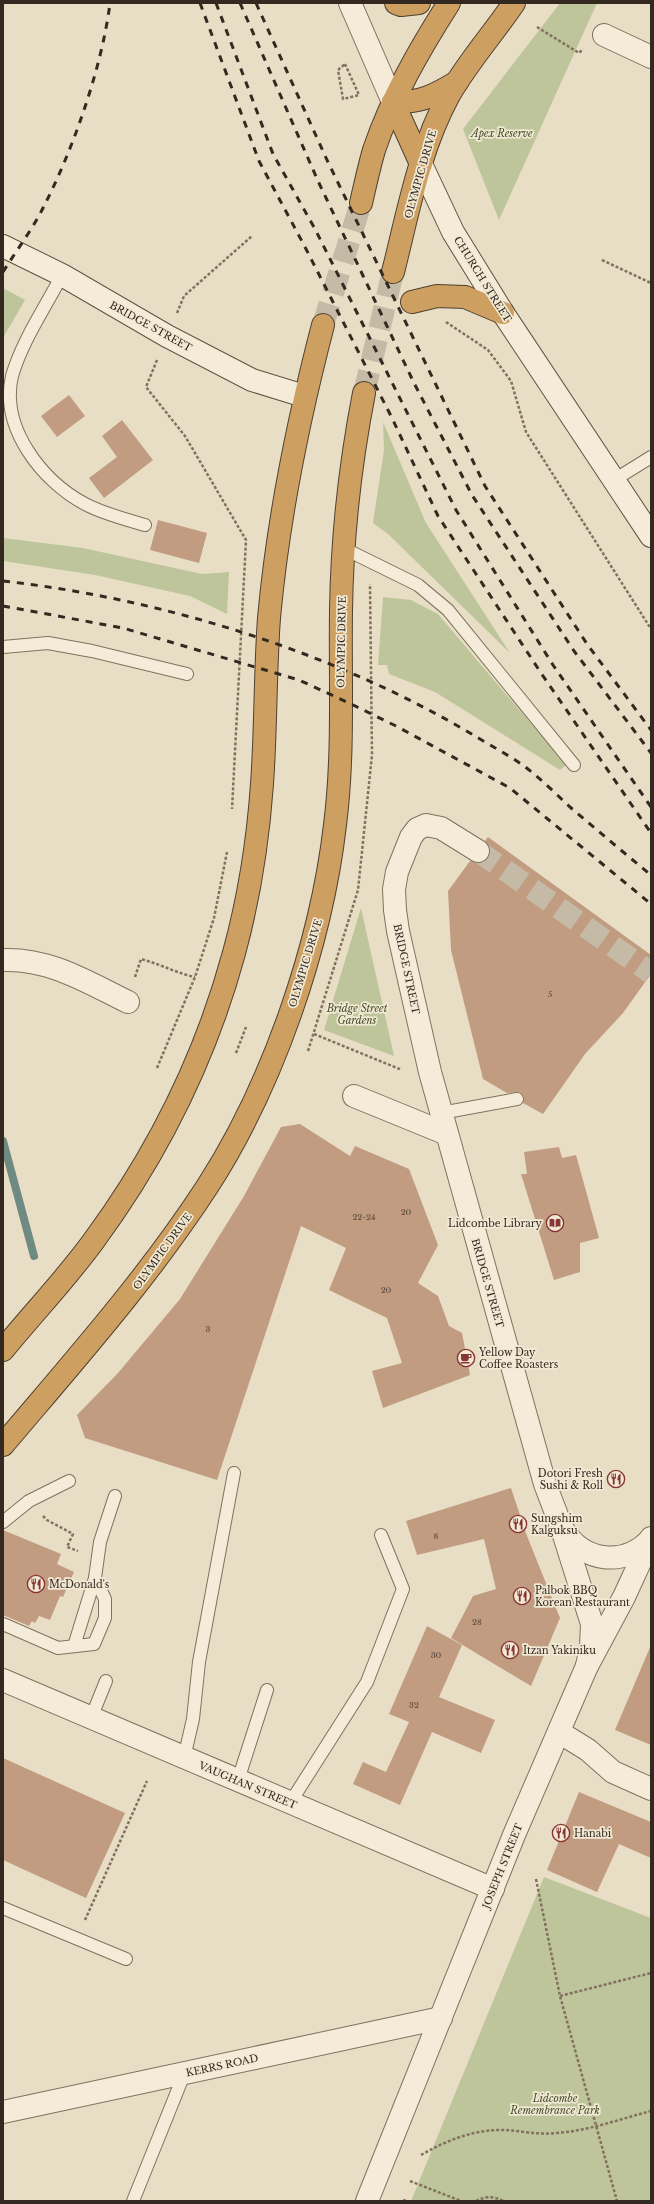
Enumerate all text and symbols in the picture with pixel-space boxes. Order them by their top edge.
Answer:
park label: Apex Reserve [469,127,533,140]
street label: OLYMPIC DRIVE [402,128,439,220]
street label: CHURCH STREET [451,234,514,325]
street label: BRIDGE STREET [107,298,194,354]
street label: OLYMPIC DRIVE [334,596,349,688]
street label: OLYMPIC DRIVE [286,917,325,1009]
street label: BRIDGE STREET [391,923,422,1016]
house number: 5 [548,989,553,999]
park label: Bridge Street Gardens [326,1002,388,1027]
house number: 20 [401,1207,412,1217]
street label: OLYMPIC DRIVE [130,1210,195,1292]
house number: 22-24 [352,1212,376,1222]
library icon: Lidcombe Library [545,1213,565,1233]
place label: Lidcombe Library [448,1217,543,1230]
street label: BRIDGE STREET [469,1237,506,1329]
house number: 20 [381,1285,392,1295]
house number: 3 [206,1324,211,1334]
place label: Yellow Day Coffee Roasters [478,1346,559,1371]
cafe icon: Yellow Day Coffee Roasters [456,1348,476,1368]
place label: Dotori Fresh Sushi & Roll [538,1467,603,1492]
restaurant icon: Dotori Fresh Sushi & Roll [606,1469,626,1489]
place label: Sungshim Kalguksu [531,1512,583,1537]
restaurant icon: Sungshim Kalguksu [508,1514,528,1534]
house number: 8 [434,1531,439,1541]
restaurant icon: McDonald's [26,1574,46,1594]
place label: McDonald's [49,1578,110,1591]
place label: Palbok BBQ Korean Restaurant [535,1584,630,1609]
restaurant icon: Palbok BBQ Korean Restaurant [512,1586,532,1606]
house number: 28 [472,1617,482,1627]
restaurant icon: Itzan Yakiniku [500,1640,520,1660]
place label: Itzan Yakiniku [523,1644,596,1657]
house number: 30 [431,1650,442,1660]
house number: 32 [409,1700,419,1710]
street label: VAUGHAN STREET [196,1759,299,1812]
street label: JOSEPH STREET [479,1822,526,1913]
restaurant icon: Hanabi [551,1823,571,1843]
place label: Hanabi [574,1827,612,1840]
street label: KERRS ROAD [185,2051,260,2079]
park label: Lidcombe Remembrance Park [509,2092,600,2117]

